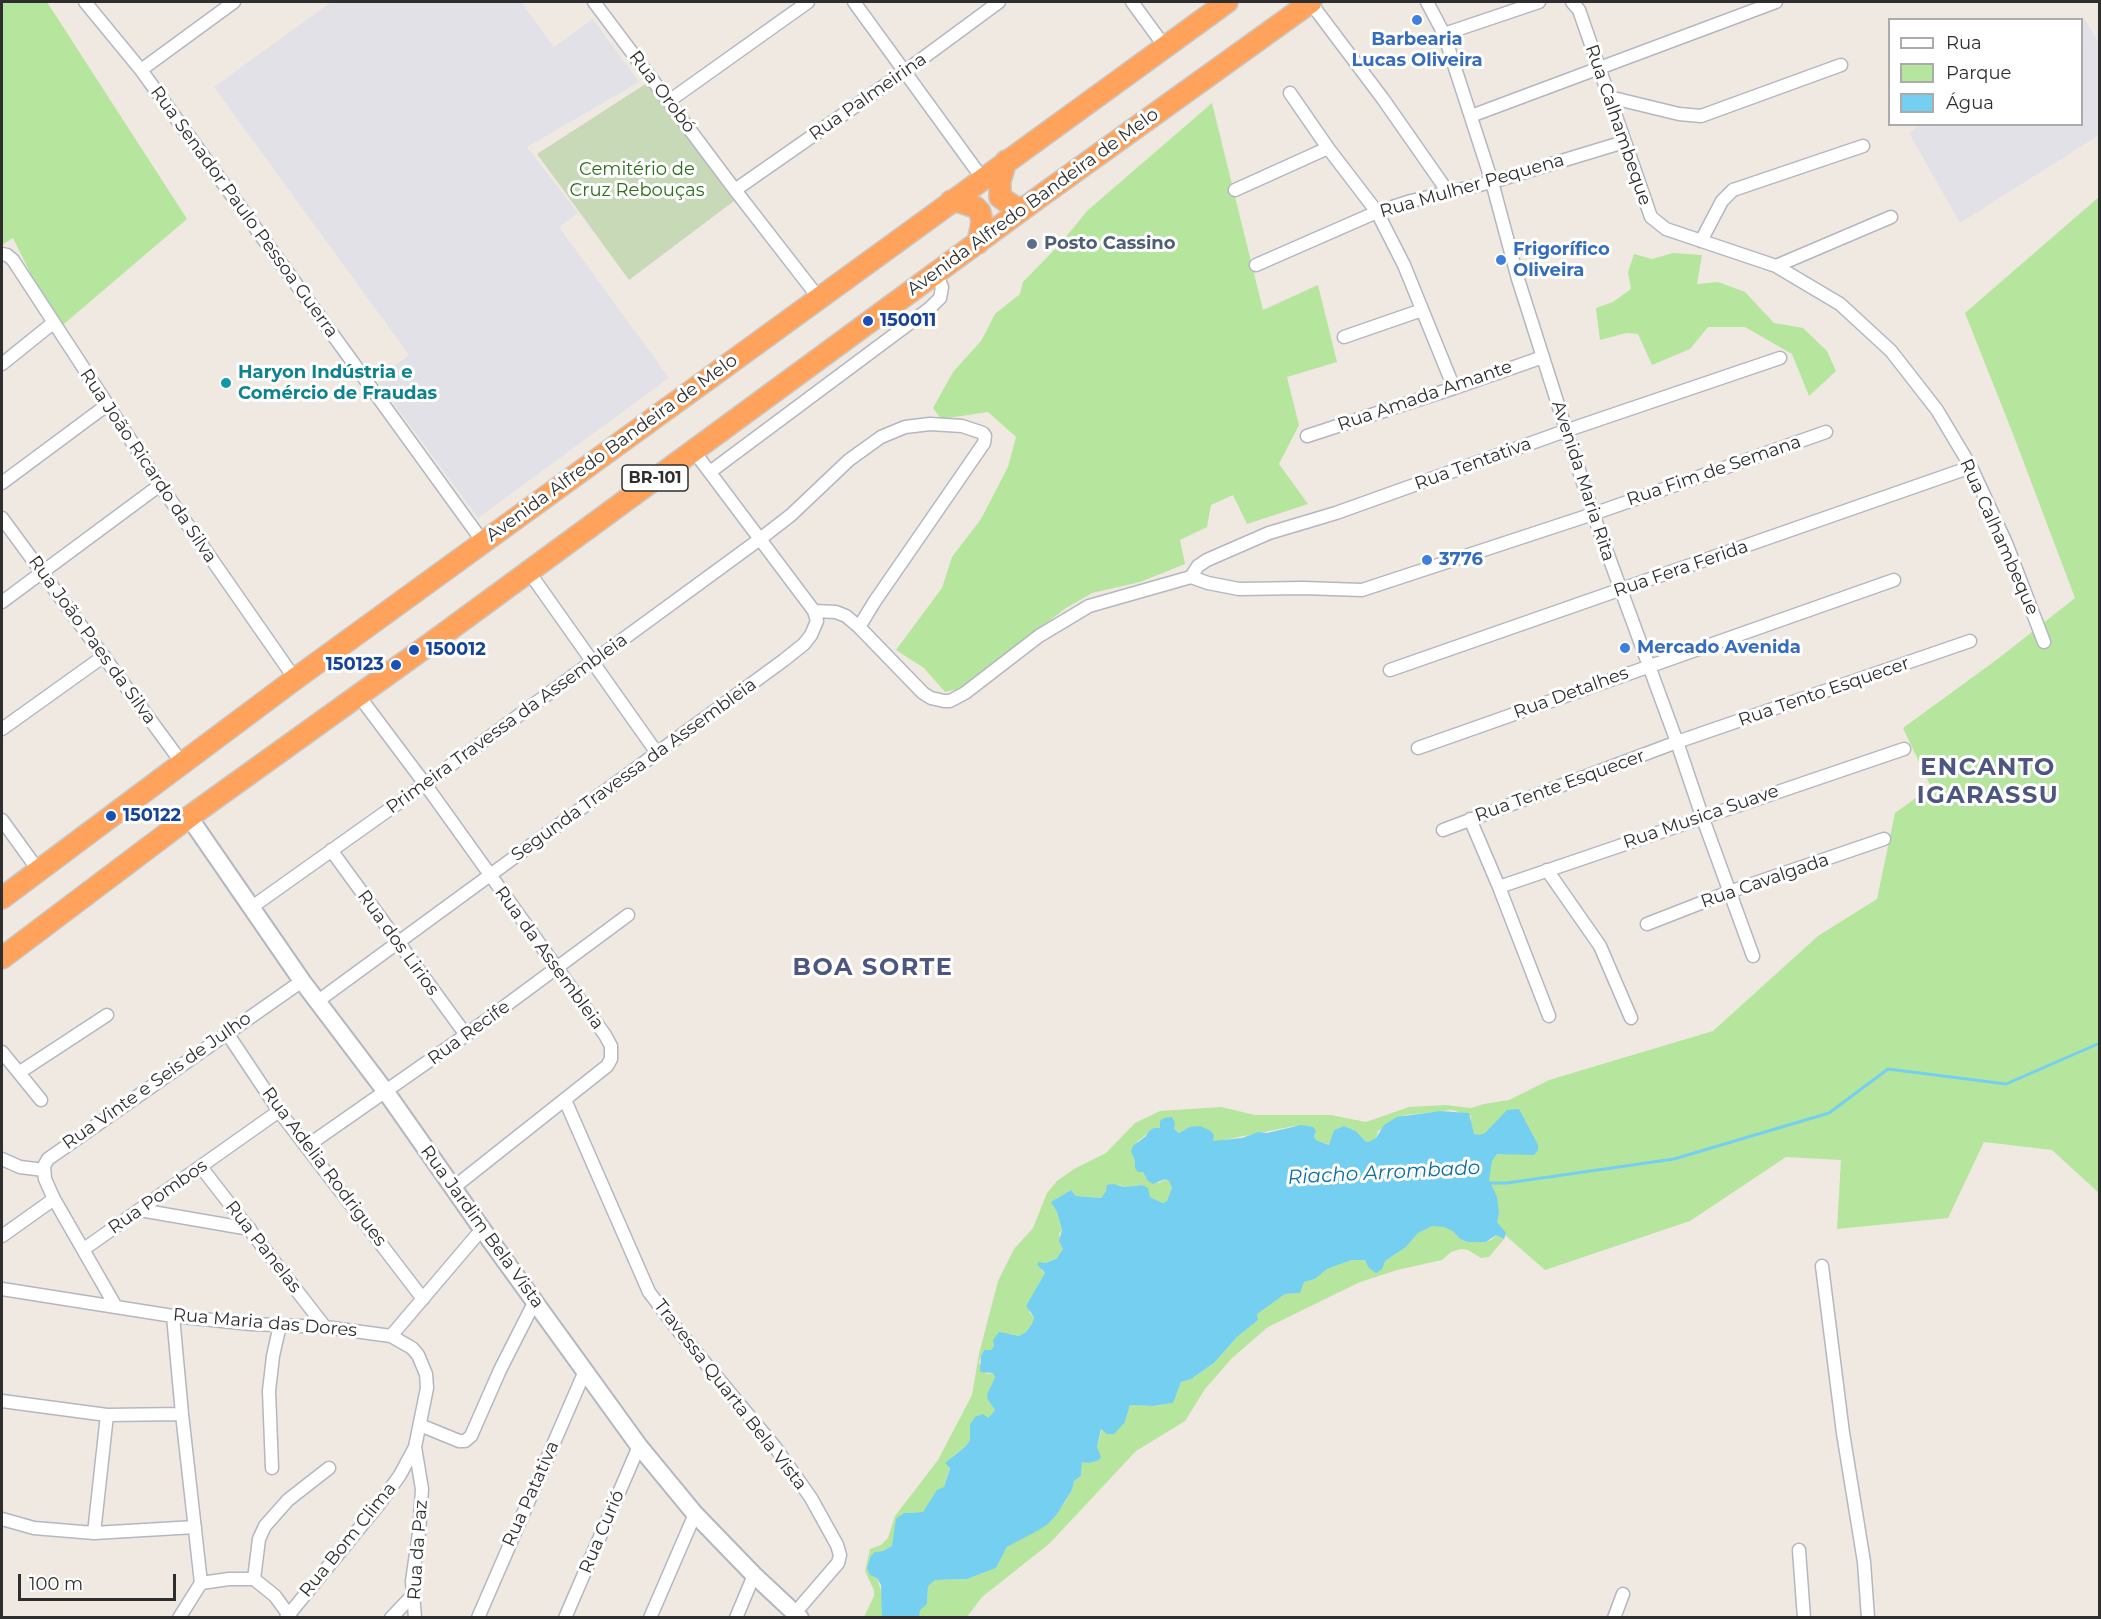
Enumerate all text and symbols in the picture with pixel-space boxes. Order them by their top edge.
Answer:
marker: Barbearia Lucas Oliveira [1410,13,1424,27]
legend [1888,18,2083,126]
place label: Barbearia Lucas Oliveira [1351,29,1483,72]
text: Rua [1946,32,1982,54]
street label: Rua Calhambeque [1580,42,1656,208]
street label: Rua Orobó [624,47,700,137]
street label: Rua Palmeirina [805,49,931,145]
text: Parque [1946,62,2011,84]
street label: Rua Senador Paulo Pessoa Guerra [145,82,343,342]
text: Água [1946,92,1994,114]
street label: Avenida Alfredo Bandeira de Melo [903,104,1163,300]
street label: Rua Mulher Pequena [1377,149,1567,223]
park label: Cemitério de Cruz Rebouças [570,159,704,201]
place label: Posto Cassino [1044,233,1176,255]
marker: Posto Cassino [1025,237,1039,251]
place label: Frigorífico Oliveira [1513,239,1610,282]
marker: Frigorífico Oliveira [1494,253,1508,267]
place label: 150011 [880,310,936,332]
marker: 150011 [861,314,875,328]
street label: Avenida Alfredo Bandeira de Melo [482,350,742,546]
street label: Rua Amada Amante [1335,356,1515,436]
place label: Haryon Indústria e Comércio de Fraudas [238,362,437,404]
street label: Rua João Ricardo da Silva [75,365,221,567]
marker: Haryon Indústria e Comércio de Fraudas [219,376,233,390]
street label: Avenida Maria Rita [1547,398,1619,564]
street label: Rua Fim de Semana [1624,431,1804,511]
street label: Rua Tentativa [1412,433,1534,495]
street label: Rua Calhambeque [1955,456,2043,618]
road number: BR-101 [622,465,688,491]
street label: Rua Fera Ferida [1611,536,1751,602]
place label: 3776 [1439,549,1483,571]
street label: Rua João Paes da Silva [24,551,160,729]
marker: 3776 [1420,553,1434,567]
street label: Primeira Travessa da Assembleia [382,629,632,819]
place label: Mercado Avenida [1637,637,1801,659]
place label: 150012 [426,639,486,661]
marker: Mercado Avenida [1618,641,1632,655]
marker: 150012 [407,643,421,657]
street label: Rua Tento Esquecer [1736,653,1912,731]
place label: 150123 [326,654,384,676]
marker: 150123 [389,658,403,672]
street label: Rua Detalhes [1511,662,1631,724]
street label: Segunda Travessa da Assembleia [507,674,761,866]
street label: Rua Tente Esquecer [1472,745,1648,827]
district label: ENCANTO IGARASSU [1917,754,2059,810]
street label: Rua Musica Suave [1621,780,1781,854]
place label: 150122 [123,805,181,827]
marker: 150122 [104,809,118,823]
street label: Rua Cavalgada [1698,849,1832,913]
street label: Rua da Assembleia [490,882,608,1034]
street label: Rua dos Lirios [353,886,443,1000]
district label: BOA SORTE [793,954,953,982]
street label: Rua Recife [424,996,514,1070]
street label: Rua Vinte e Seis de Julho [59,1008,255,1154]
street label: Rua Adelia Rodrigues [257,1083,391,1251]
street label: Rua Jardim Bela Vista [416,1141,548,1313]
street label: Rua Pombos [104,1155,212,1239]
water label: Riacho Arrombado [1287,1156,1481,1190]
street label: Rua Panelas [220,1197,306,1297]
street label: Travessa Quarta Bela Vista [649,1295,811,1495]
street label: Rua Maria das Dores [172,1304,358,1342]
street label: Rua Patativa [498,1438,564,1550]
street label: Rua Bom Clima [295,1478,401,1602]
street label: Rua Curió [575,1487,629,1577]
street label: Rua da Paz [404,1499,432,1601]
scale bar [21,1562,178,1600]
text: 100 m [29,1573,83,1595]

